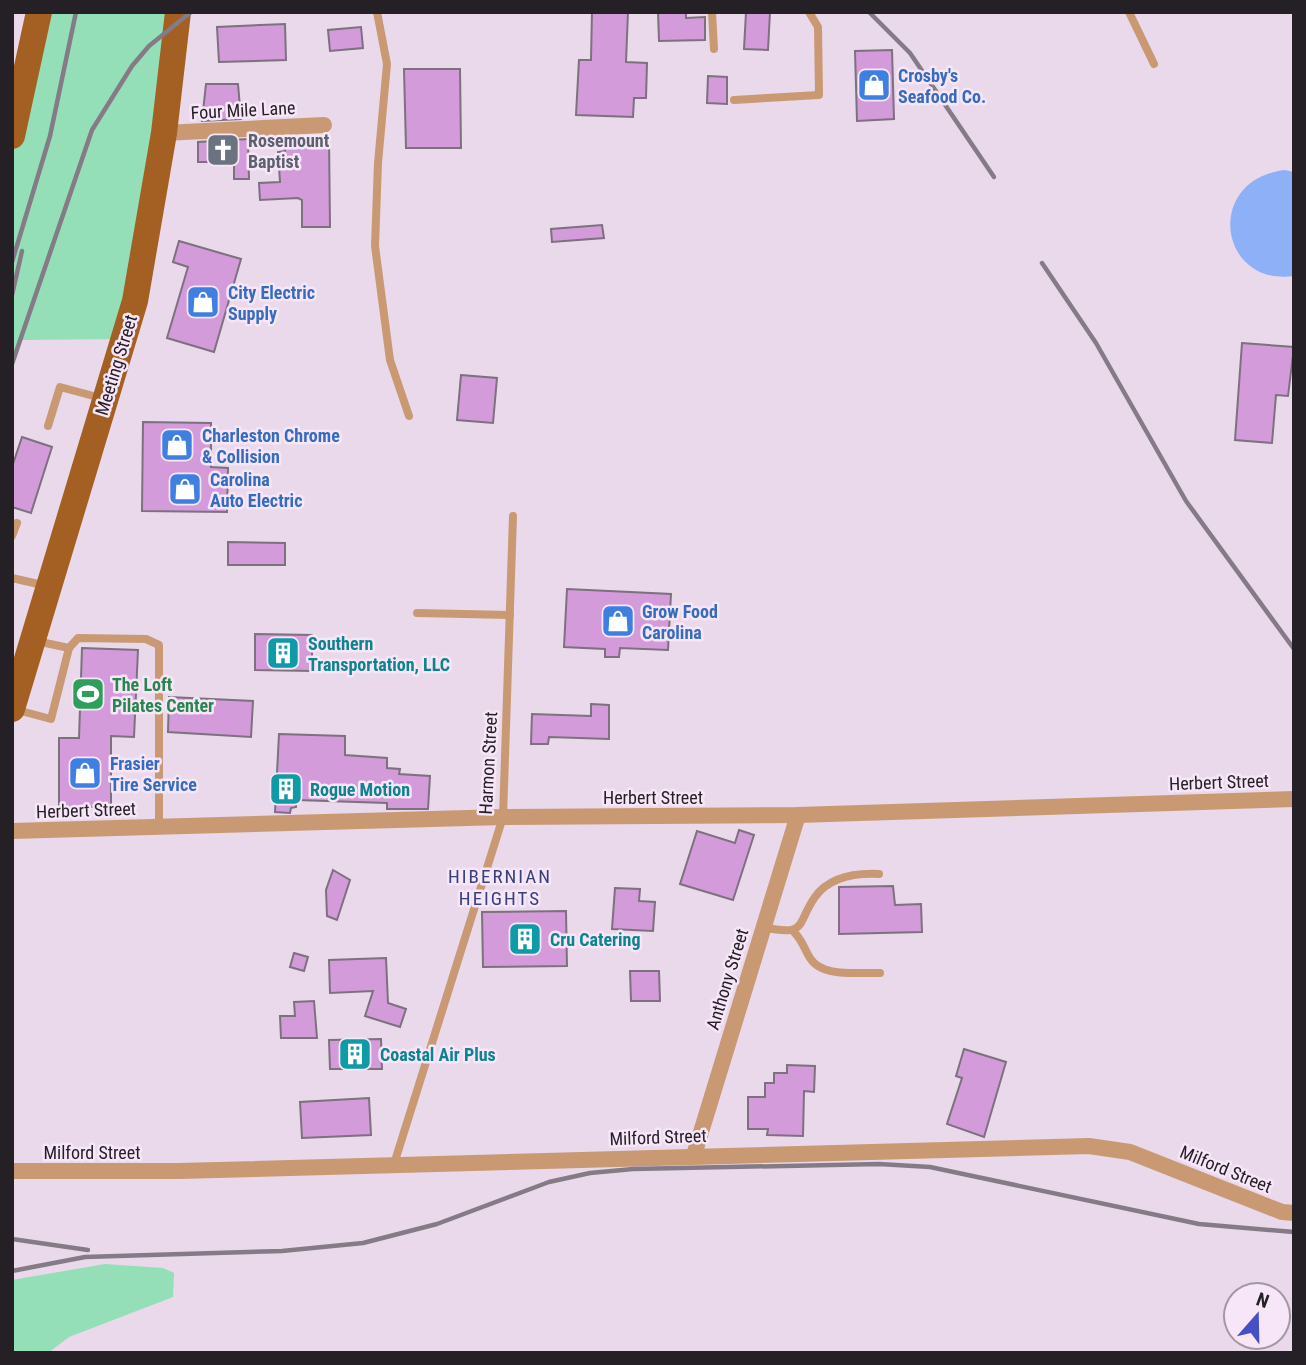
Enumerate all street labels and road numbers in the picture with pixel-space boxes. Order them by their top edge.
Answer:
street label: Four Mile Lane [190,97,296,123]
street label: Meeting Street [91,312,141,418]
street label: Harmon Street [475,711,501,815]
street label: Herbert Street [1169,770,1269,794]
street label: Herbert Street [603,787,703,808]
street label: Herbert Street [36,798,136,822]
street label: Anthony Street [702,926,752,1032]
street label: Milford Street [609,1125,707,1149]
street label: Milford Street [1177,1141,1275,1197]
street label: Milford Street [43,1142,141,1163]

